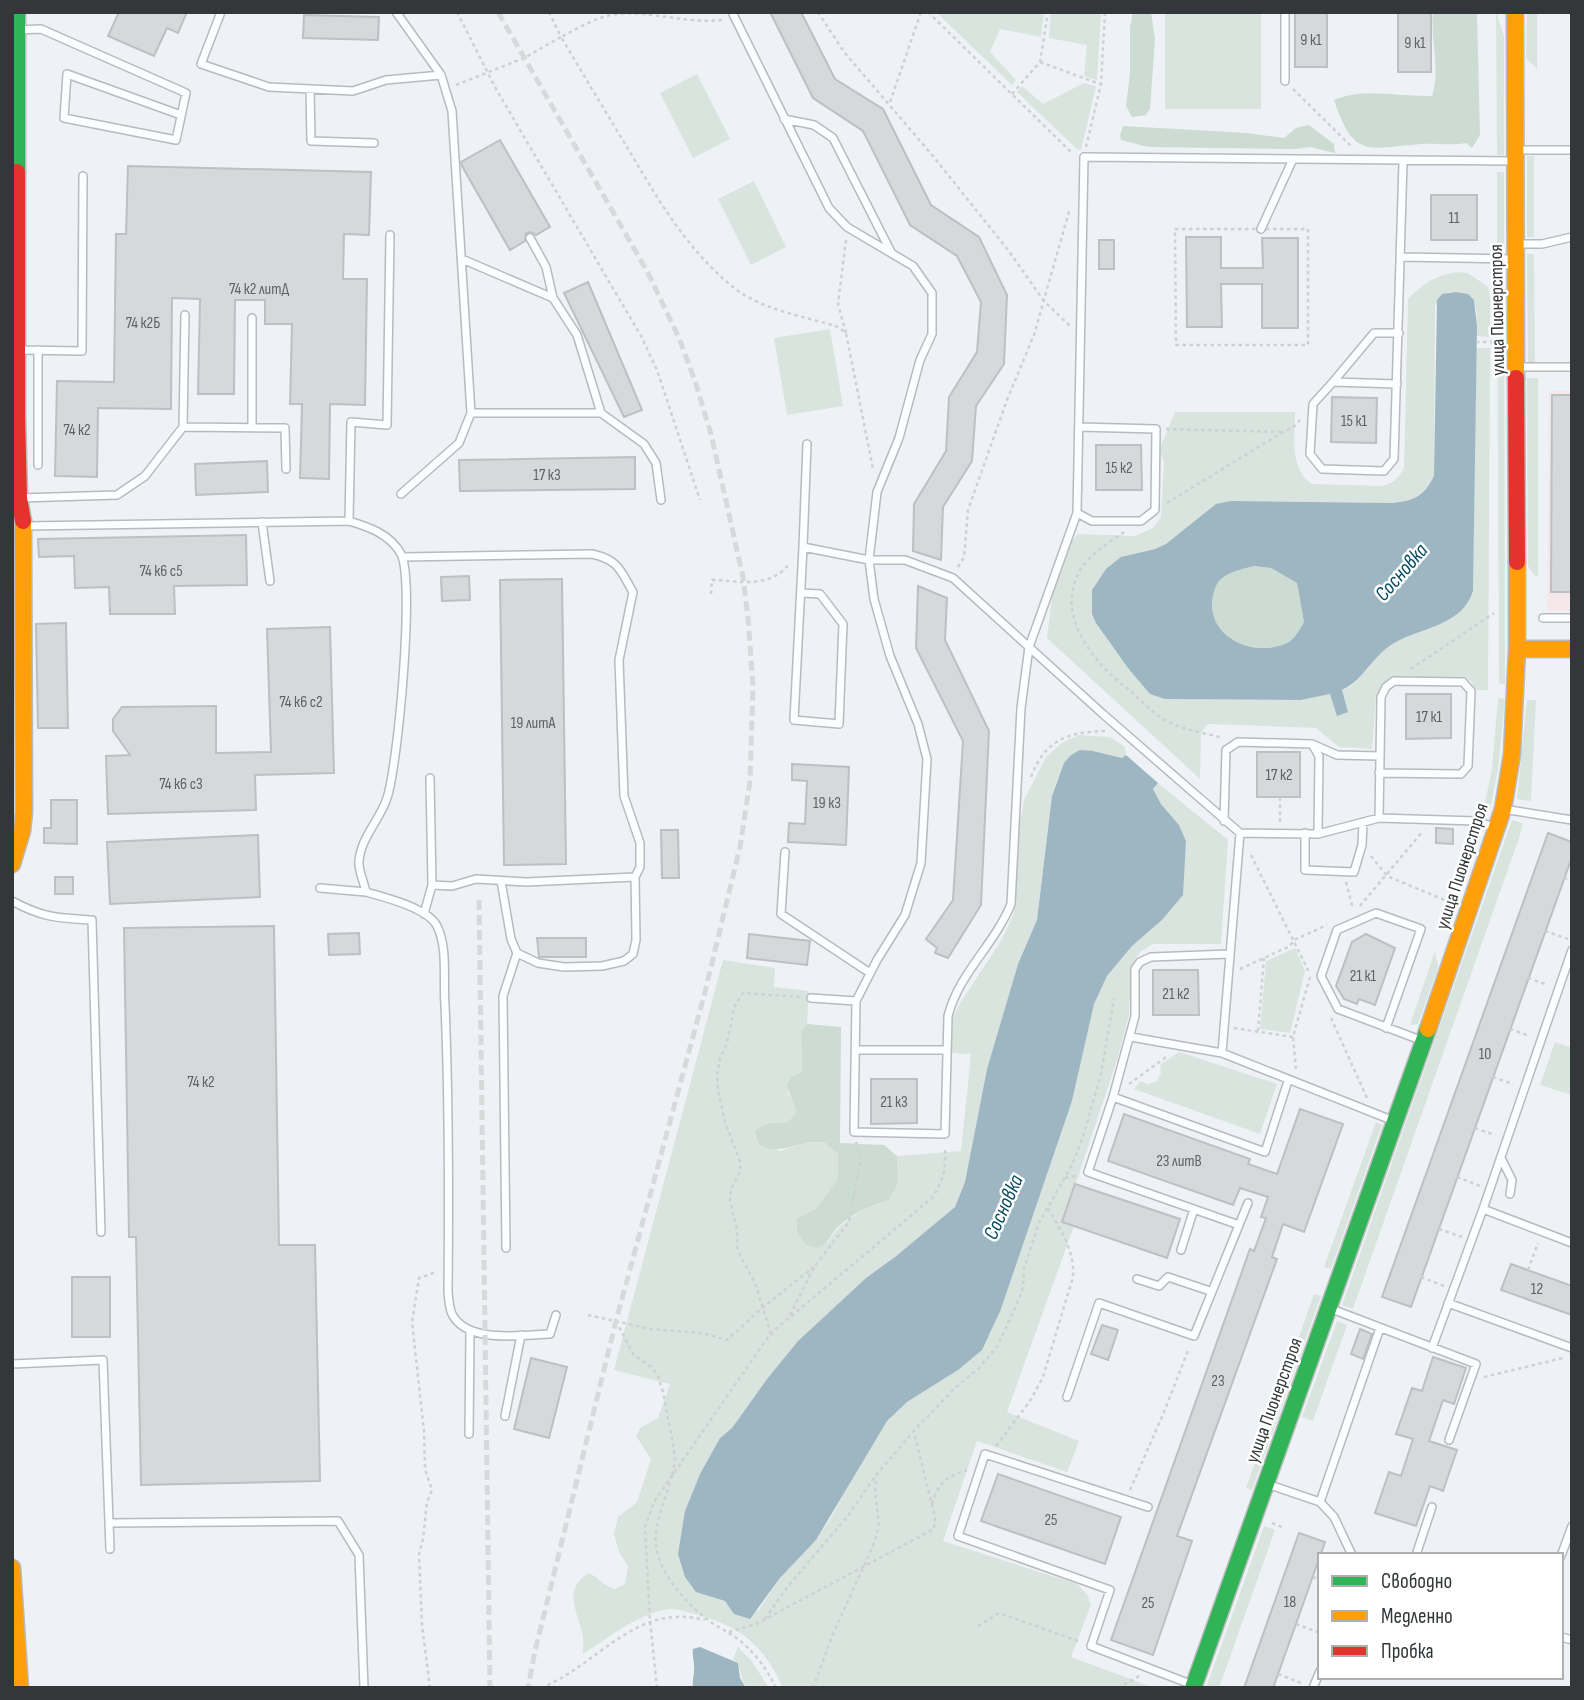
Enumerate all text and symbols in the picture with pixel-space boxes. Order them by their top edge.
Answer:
house number: 9 к1 [1300,31,1322,50]
house number: 9 к1 [1404,34,1426,53]
house number: 11 [1448,209,1460,228]
street label: улица Пионерстроя [1485,244,1510,376]
house number: 74 к2 литД [229,280,289,299]
house number: 74 к2Б [126,314,160,333]
house number: 15 к1 [1341,412,1367,431]
house number: 74 к2 [63,421,91,440]
house number: 15 к2 [1105,459,1133,478]
house number: 17 к3 [533,466,561,485]
water label: Сосновка [1370,538,1434,606]
house number: 74 к6 с5 [139,562,183,581]
house number: 74 к6 с2 [279,693,323,712]
house number: 17 к1 [1416,708,1442,727]
house number: 19 литА [511,714,555,733]
house number: 17 к2 [1265,766,1293,785]
house number: 74 к6 с3 [159,775,203,794]
house number: 19 к3 [813,794,841,813]
street label: улица Пионерстроя [1431,800,1494,933]
house number: 21 к1 [1350,967,1377,986]
house number: 21 к2 [1162,985,1190,1004]
house number: 10 [1479,1045,1491,1064]
house number: 74 к2 [187,1073,215,1092]
house number: 21 к3 [880,1093,908,1112]
house number: 23 литВ [1156,1152,1202,1171]
water label: Сосновка [978,1170,1029,1243]
house number: 12 [1531,1280,1543,1299]
street label: улица Пионерстроя [1241,1335,1308,1466]
house number: 23 [1211,1372,1225,1391]
house number: 25 [1044,1511,1058,1530]
legend [1318,1553,1563,1679]
text: Свободно [1381,1569,1452,1594]
house number: 18 [1284,1593,1296,1612]
house number: 25 [1141,1594,1155,1613]
text: Медленно [1381,1604,1453,1629]
text: Пробка [1381,1639,1434,1664]

